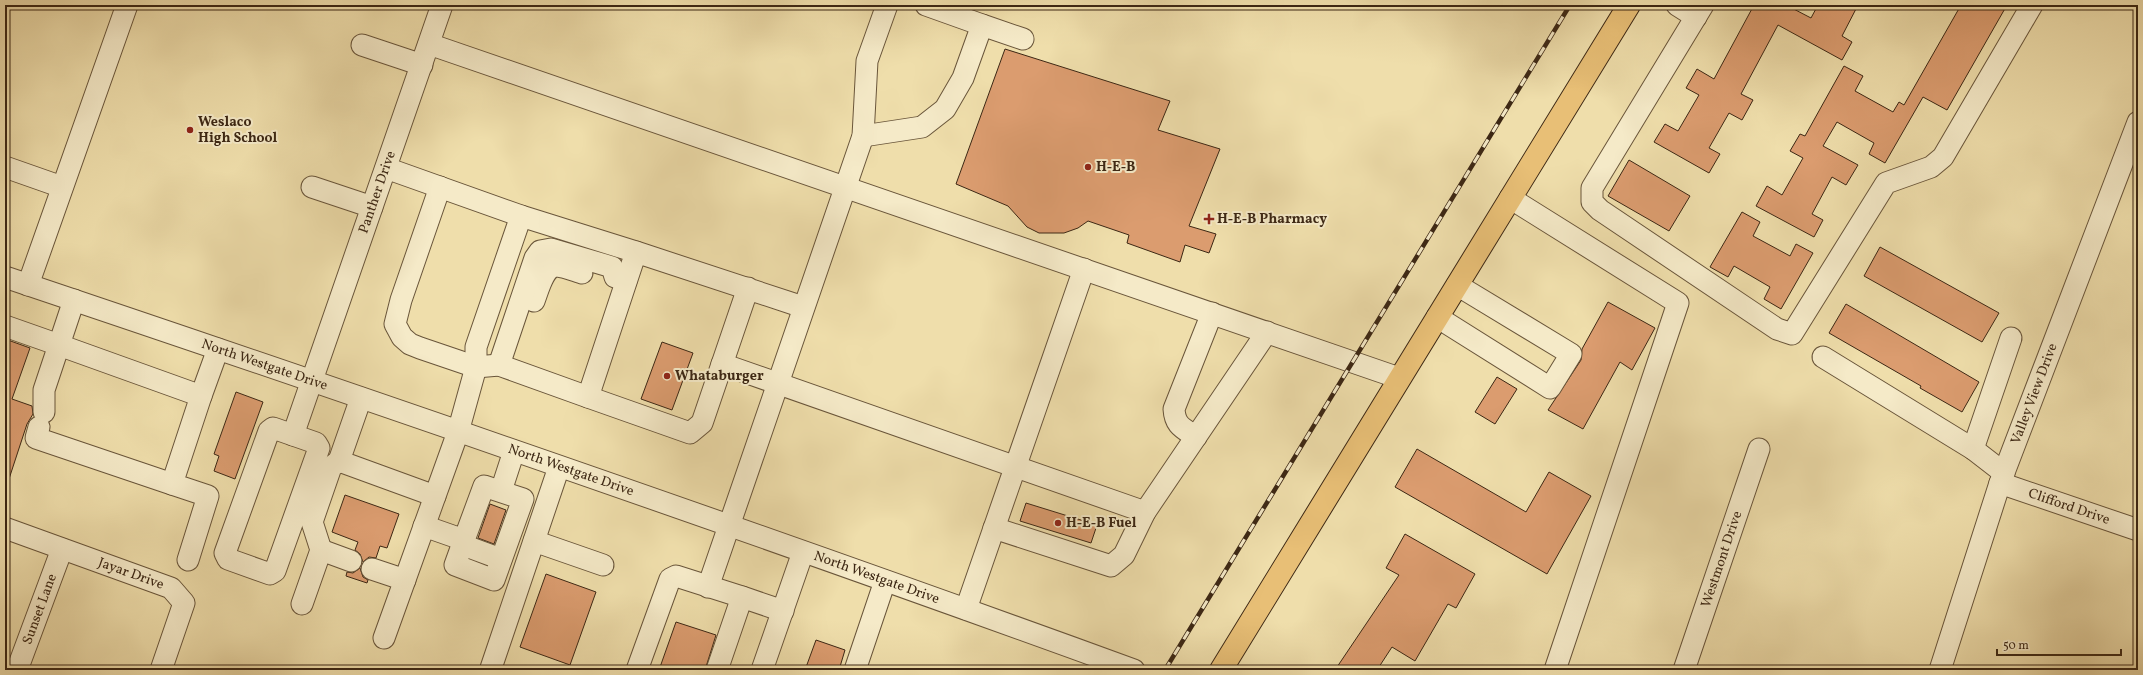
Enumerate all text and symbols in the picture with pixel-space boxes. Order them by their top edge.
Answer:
place label: Weslaco High School [198,113,277,148]
marker: Weslaco High School [185,125,195,135]
street label: Panther Drive [354,148,400,236]
place label: H-E-B [1096,158,1135,177]
marker: H-E-B [1083,162,1093,172]
place label: H-E-B Pharmacy [1217,210,1327,229]
marker: H-E-B Pharmacy [1204,214,1214,224]
street label: North Westgate Drive [199,334,331,395]
street label: Valley View Drive [2006,340,2062,447]
place label: Whataburger [675,367,764,386]
marker: Whataburger [662,371,672,381]
street label: North Westgate Drive [505,439,637,501]
street label: Clifford Drive [2026,484,2113,529]
street label: Westmont Drive [1696,508,1747,610]
place label: H-E-B Fuel [1066,514,1137,533]
marker: H-E-B Fuel [1053,518,1063,528]
street label: North Westgate Drive [811,546,943,609]
street label: Jayar Drive [96,553,167,594]
street label: Sunset Lane [18,571,62,647]
scale bar [1997,631,2121,657]
text: 50 m [2003,638,2029,654]

